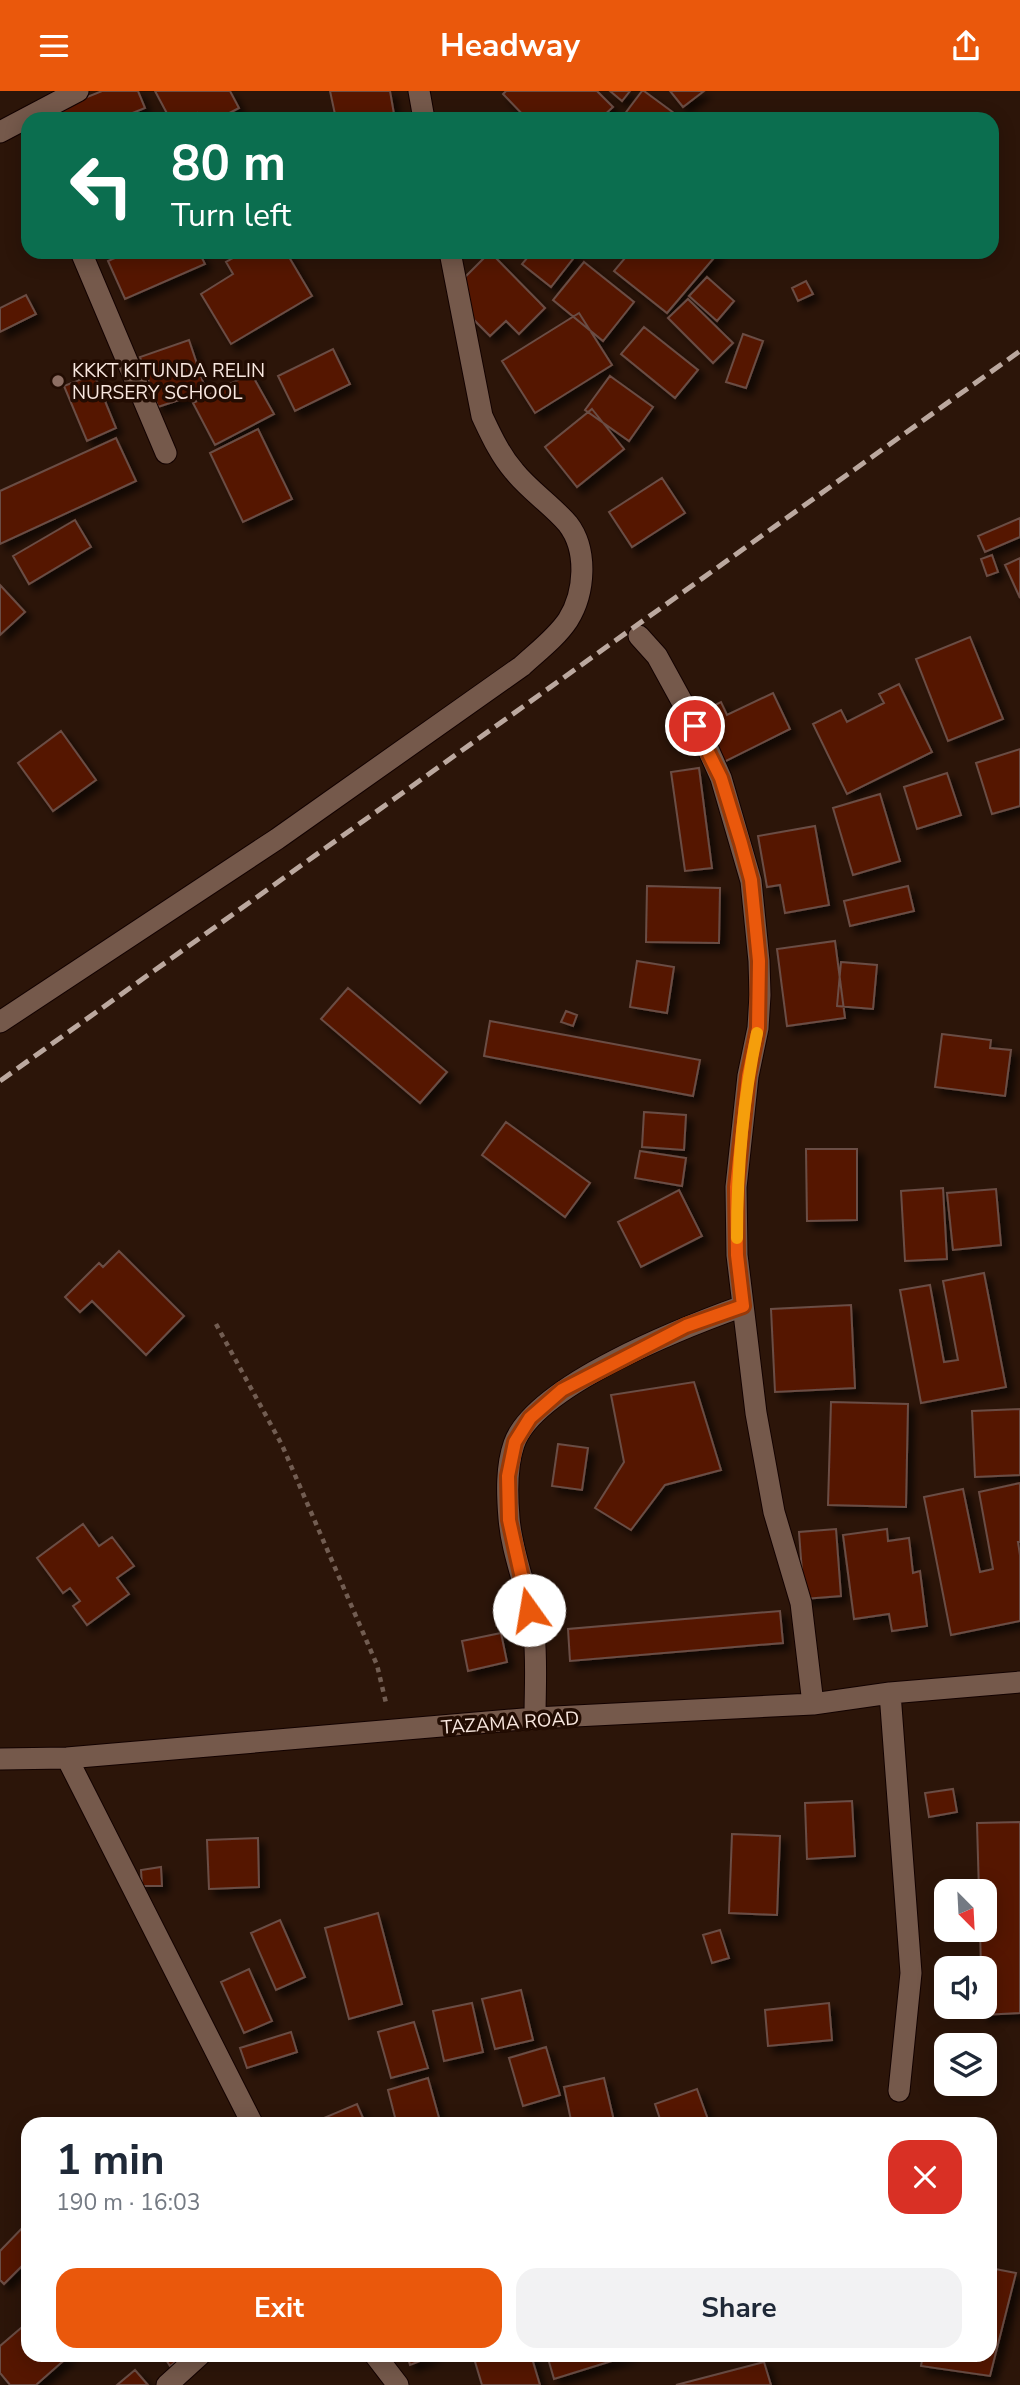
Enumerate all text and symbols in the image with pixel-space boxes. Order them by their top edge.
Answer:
text: Headway [440,24,580,67]
icon: menu [35,27,73,65]
icon: share [947,27,985,65]
text: 80 m [171,130,286,197]
icon: left [56,140,147,231]
text: Turn left [171,194,291,237]
place label: KKKT KITUNDA RELIN NURSERY SCHOOL [72,358,265,406]
marker: KKKT KITUNDA RELIN NURSERY SCHOOL [50,373,66,389]
pin [665,696,725,756]
icon: arrive [676,707,714,745]
position arrow [492,1573,566,1647]
street label: TAZAMA ROAD [440,1705,580,1741]
north arrow [934,1879,998,1943]
map controls [934,1879,997,2096]
button: sound [934,1956,997,2019]
button: layers [934,2033,997,2096]
text: 1 min [56,2132,165,2189]
button: close [888,2140,962,2214]
text: 190 m · 16:03 [56,2187,201,2218]
button: Exit [56,2268,502,2348]
button: Share [516,2268,962,2348]

